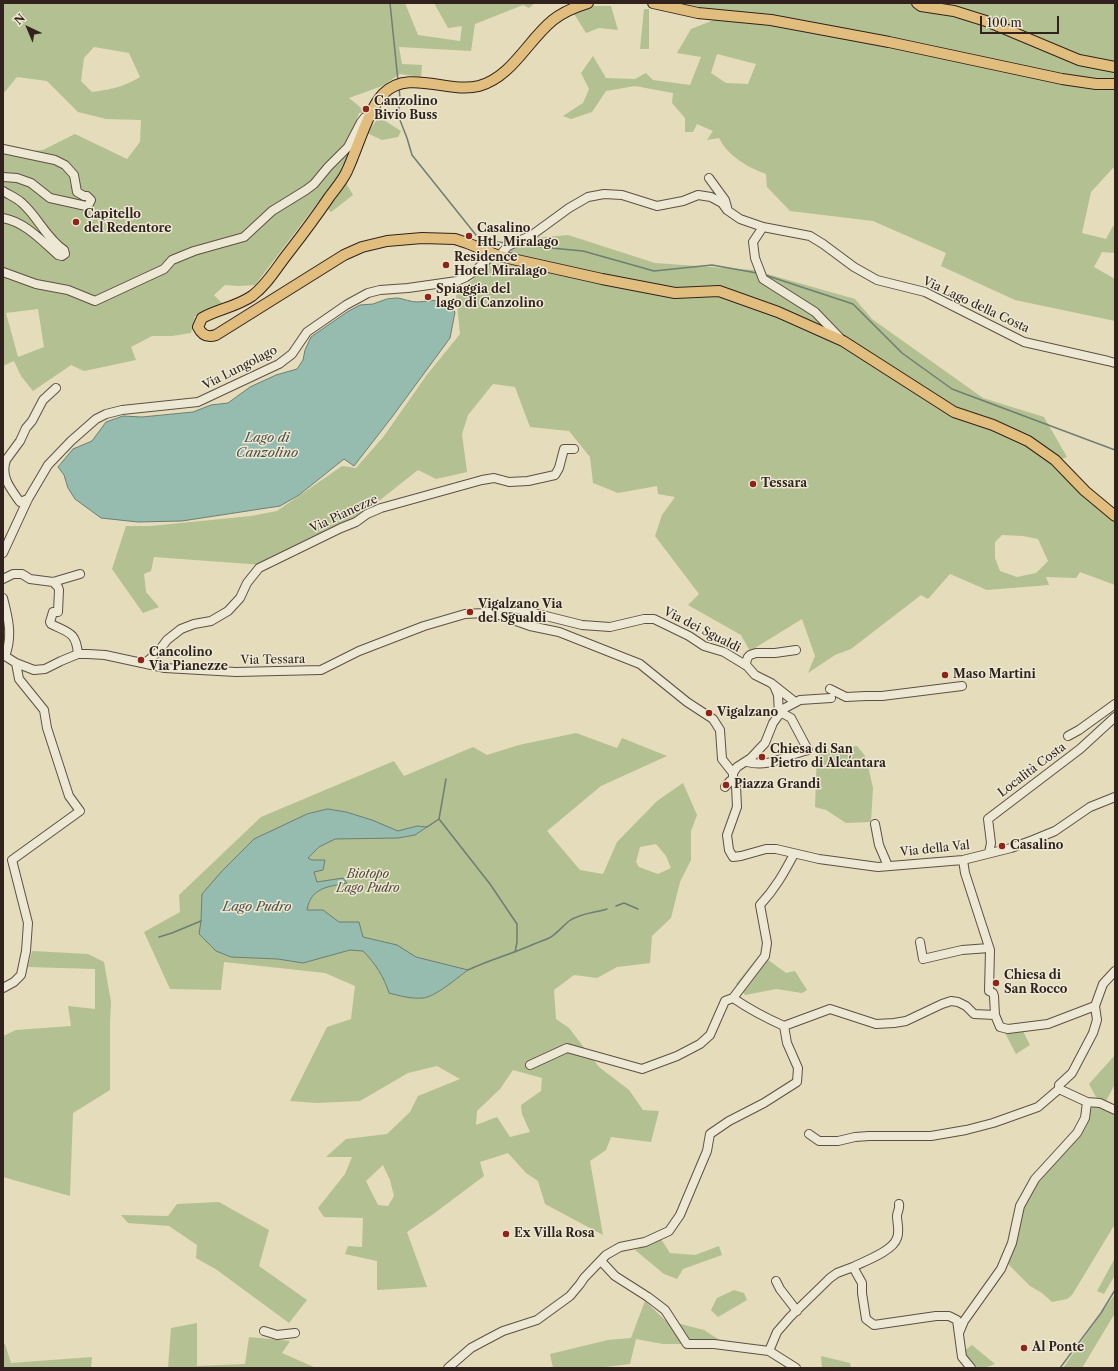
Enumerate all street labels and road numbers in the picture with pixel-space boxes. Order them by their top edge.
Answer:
street label: Via Lago della Costa [920,274,1032,336]
street label: Via Lungolago [200,343,280,393]
street label: Via Pianezze [308,492,380,536]
street label: Via dei Sgualdi [661,604,743,656]
street label: Via Tessara [241,652,305,668]
street label: Località Costa [995,740,1069,800]
street label: Via della Val [899,838,971,860]

